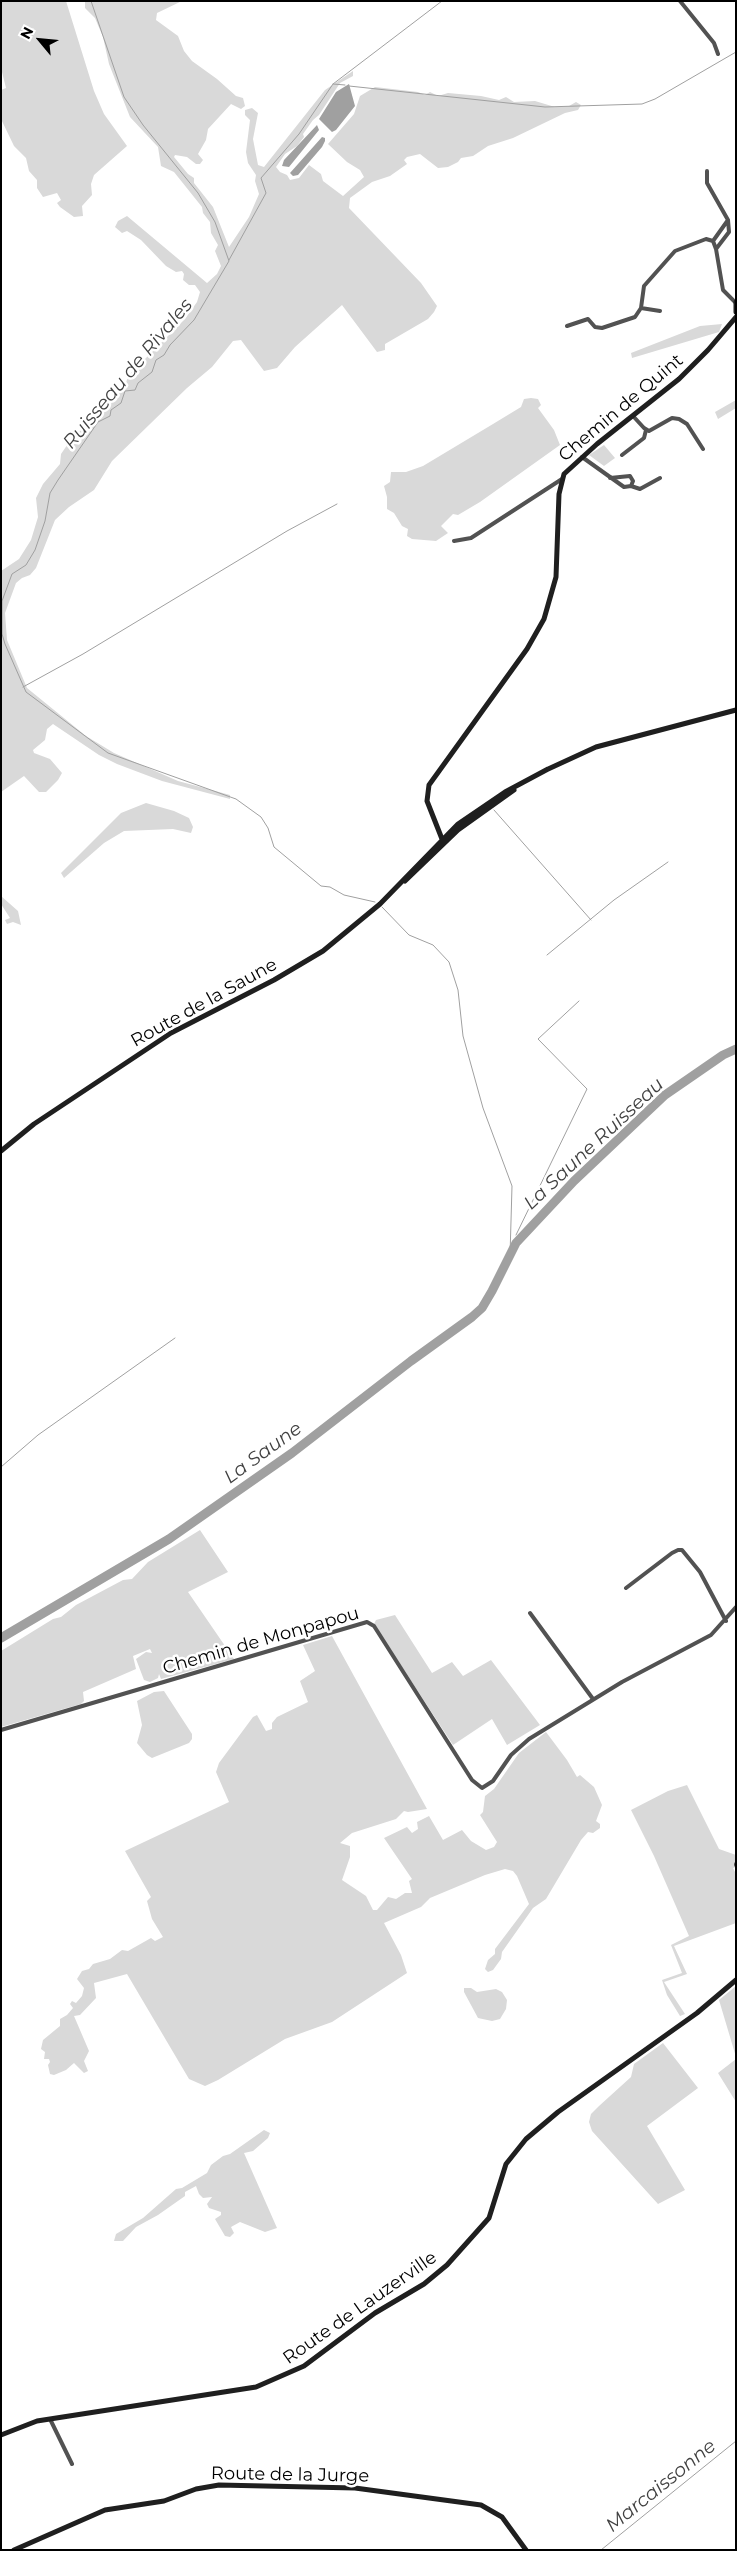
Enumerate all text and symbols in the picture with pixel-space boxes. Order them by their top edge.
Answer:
north arrow [15,15,65,65]
text: N [16,24,37,42]
water label: Ruisseau de Rivales [58,294,198,454]
street label: Chemin de Quint [554,350,688,466]
street label: Route de la Saune [127,954,281,1052]
water label: La Saune Ruisseau [519,1073,669,1215]
water label: La Saune [220,1417,306,1489]
street label: Chemin de Monpapou [160,1603,362,1679]
street label: Route de Lauzerville [279,2247,441,2369]
water label: Marcaissonne [602,2435,720,2537]
street label: Route de la Jurge [211,2463,369,2487]

